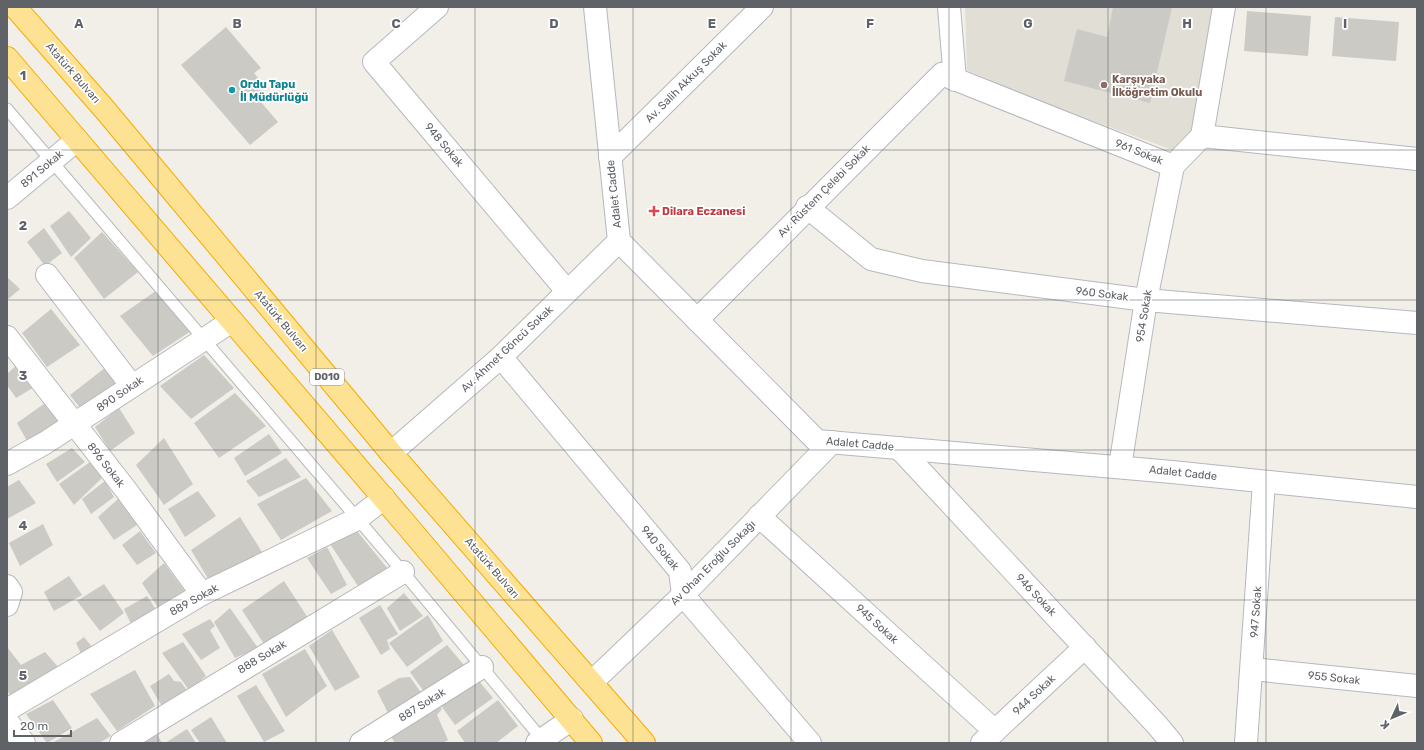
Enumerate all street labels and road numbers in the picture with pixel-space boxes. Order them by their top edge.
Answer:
street label: Av. Salih Akkuş Sokak [643,38,730,125]
street label: Atatürk Bulvarı [43,40,103,106]
street label: 948 Sokak [422,120,466,170]
street label: 961 Sokak [1113,136,1165,168]
street label: Av. Rüstem Çelebi Sokak [775,142,873,240]
street label: 891 Sokak [18,147,66,190]
street label: Adalet Cadde [604,159,624,229]
street label: 960 Sokak [1075,284,1130,304]
street label: Atatürk Bulvarı [252,288,310,354]
street label: 954 Sokak [1133,288,1155,343]
street label: Av. Ahmet Göncü Sokak [458,303,556,395]
road number: D010 [310,369,344,385]
street label: 890 Sokak [94,373,146,414]
street label: Adalet Cadde [825,435,895,453]
street label: 896 Sokak [84,440,128,490]
street label: Adalet Cadde [1148,463,1218,483]
street label: Av Ohan Eroğlu Sokağı [668,518,758,608]
street label: 940 Sokak [638,523,682,573]
street label: Atatürk Bulvarı [462,535,522,601]
street label: 946 Sokak [1013,571,1059,619]
street label: 889 Sokak [167,581,221,619]
street label: 947 Sokak [1248,585,1264,638]
street label: 945 Sokak [853,601,901,647]
street label: 888 Sokak [235,637,289,677]
street label: 955 Sokak [1307,669,1361,687]
street label: 944 Sokak [1010,672,1058,718]
street label: 887 Sokak [396,685,448,725]

